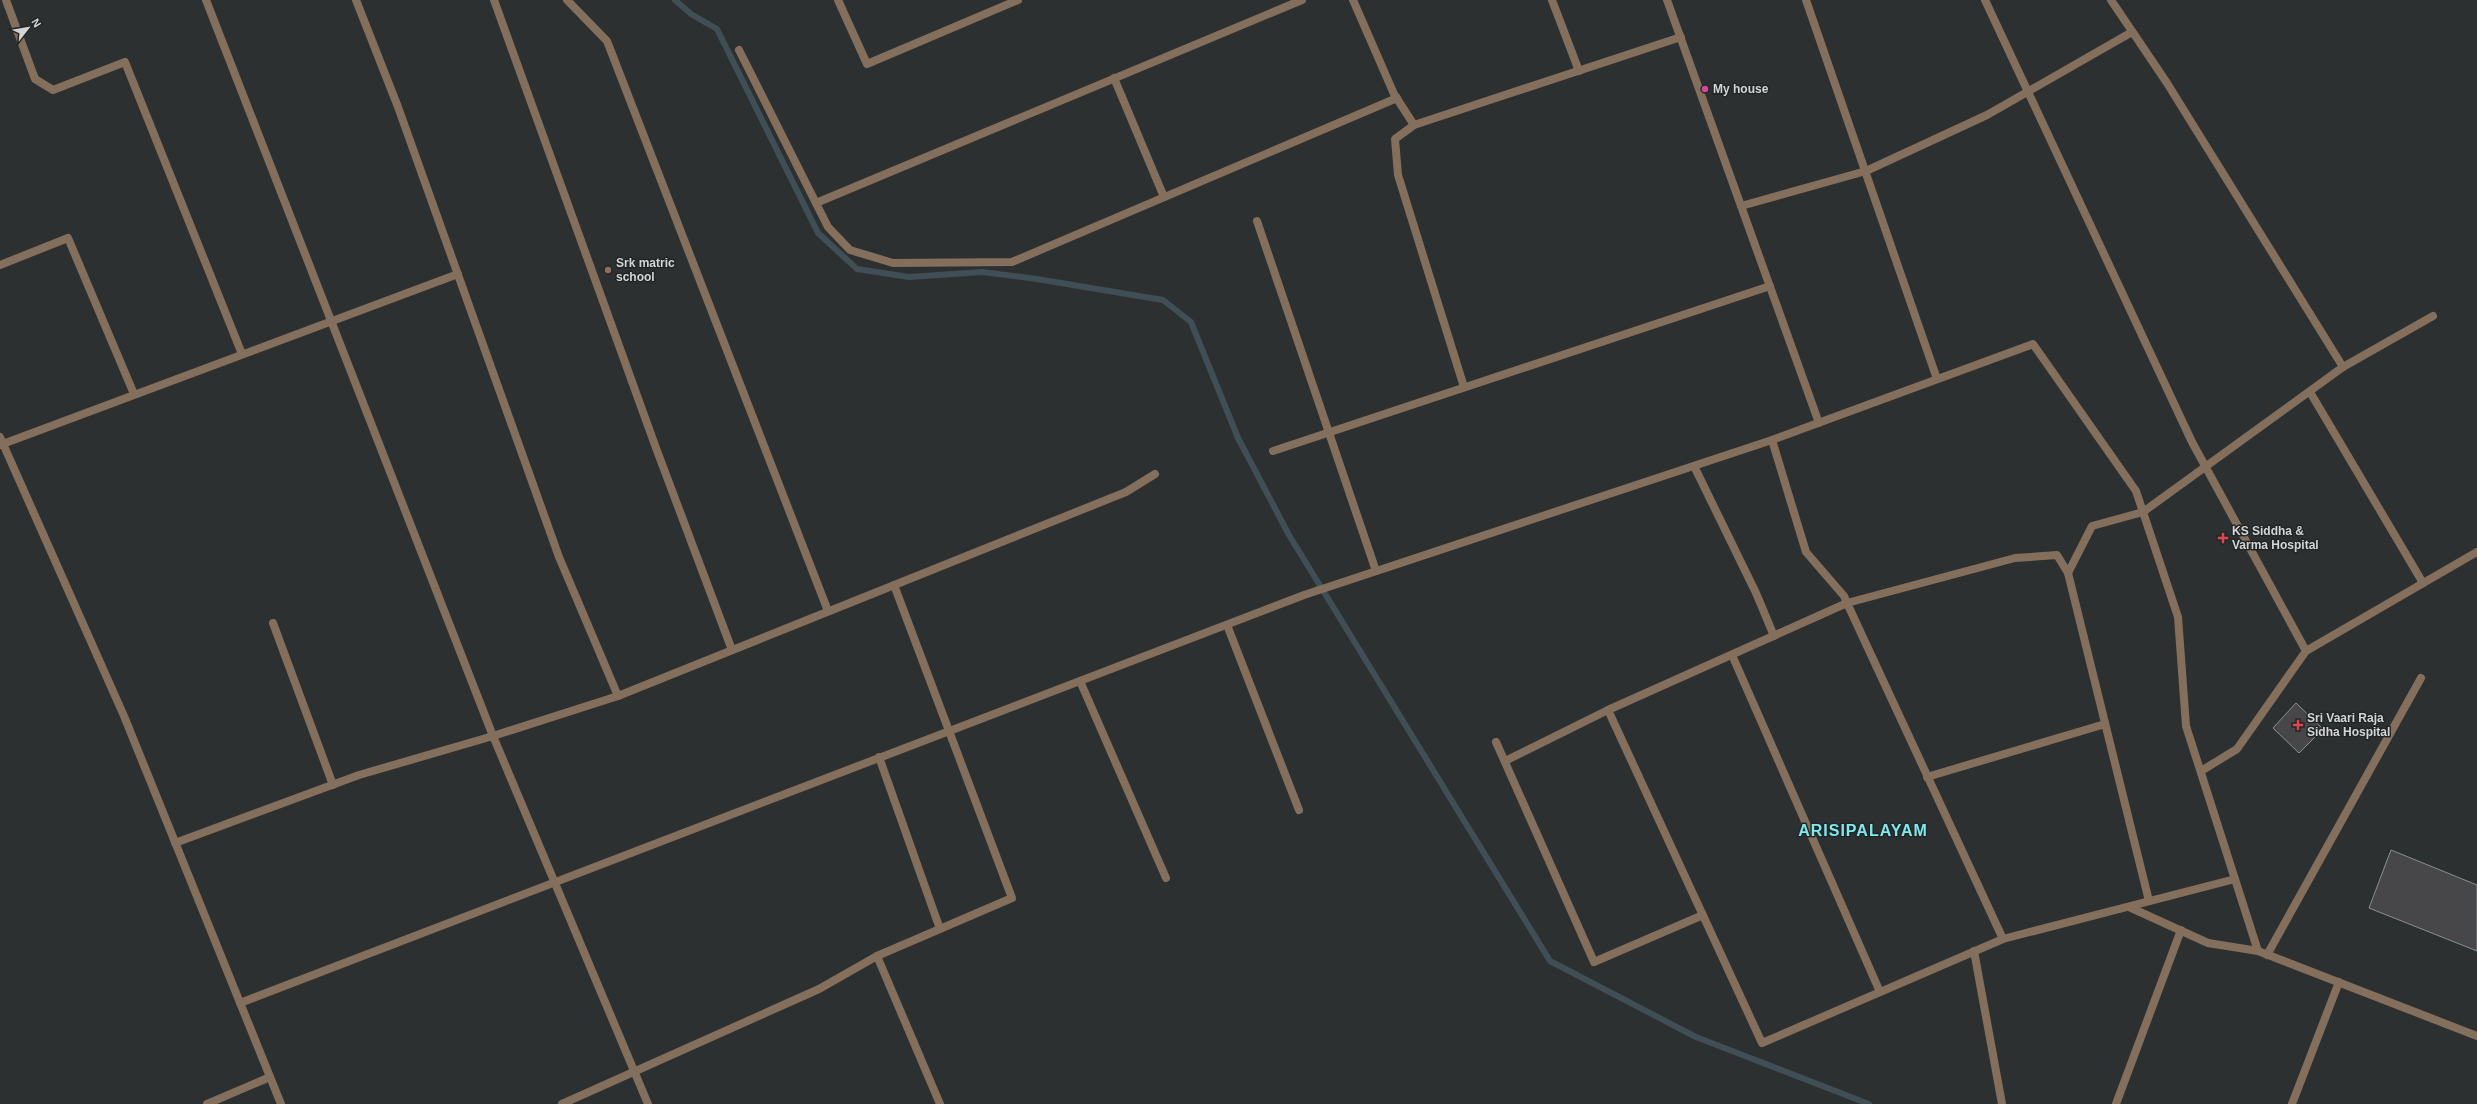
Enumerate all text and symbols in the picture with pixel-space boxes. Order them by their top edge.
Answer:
north arrow [8,8,48,48]
text: N [29,16,44,29]
place label: My house [1713,82,1769,96]
marker: My house [1700,84,1710,94]
place label: Srk matric school [616,256,675,284]
marker: Srk matric school [603,265,613,275]
place label: KS Siddha & Varma Hospital [2232,524,2319,552]
marker: KS Siddha & Varma Hospital [2217,532,2229,544]
place label: Sri Vaari Raja Sidha Hospital [2307,711,2390,739]
marker: Sri Vaari Raja Sidha Hospital [2292,719,2304,731]
district label: ARISIPALAYAM [1798,822,1928,839]

